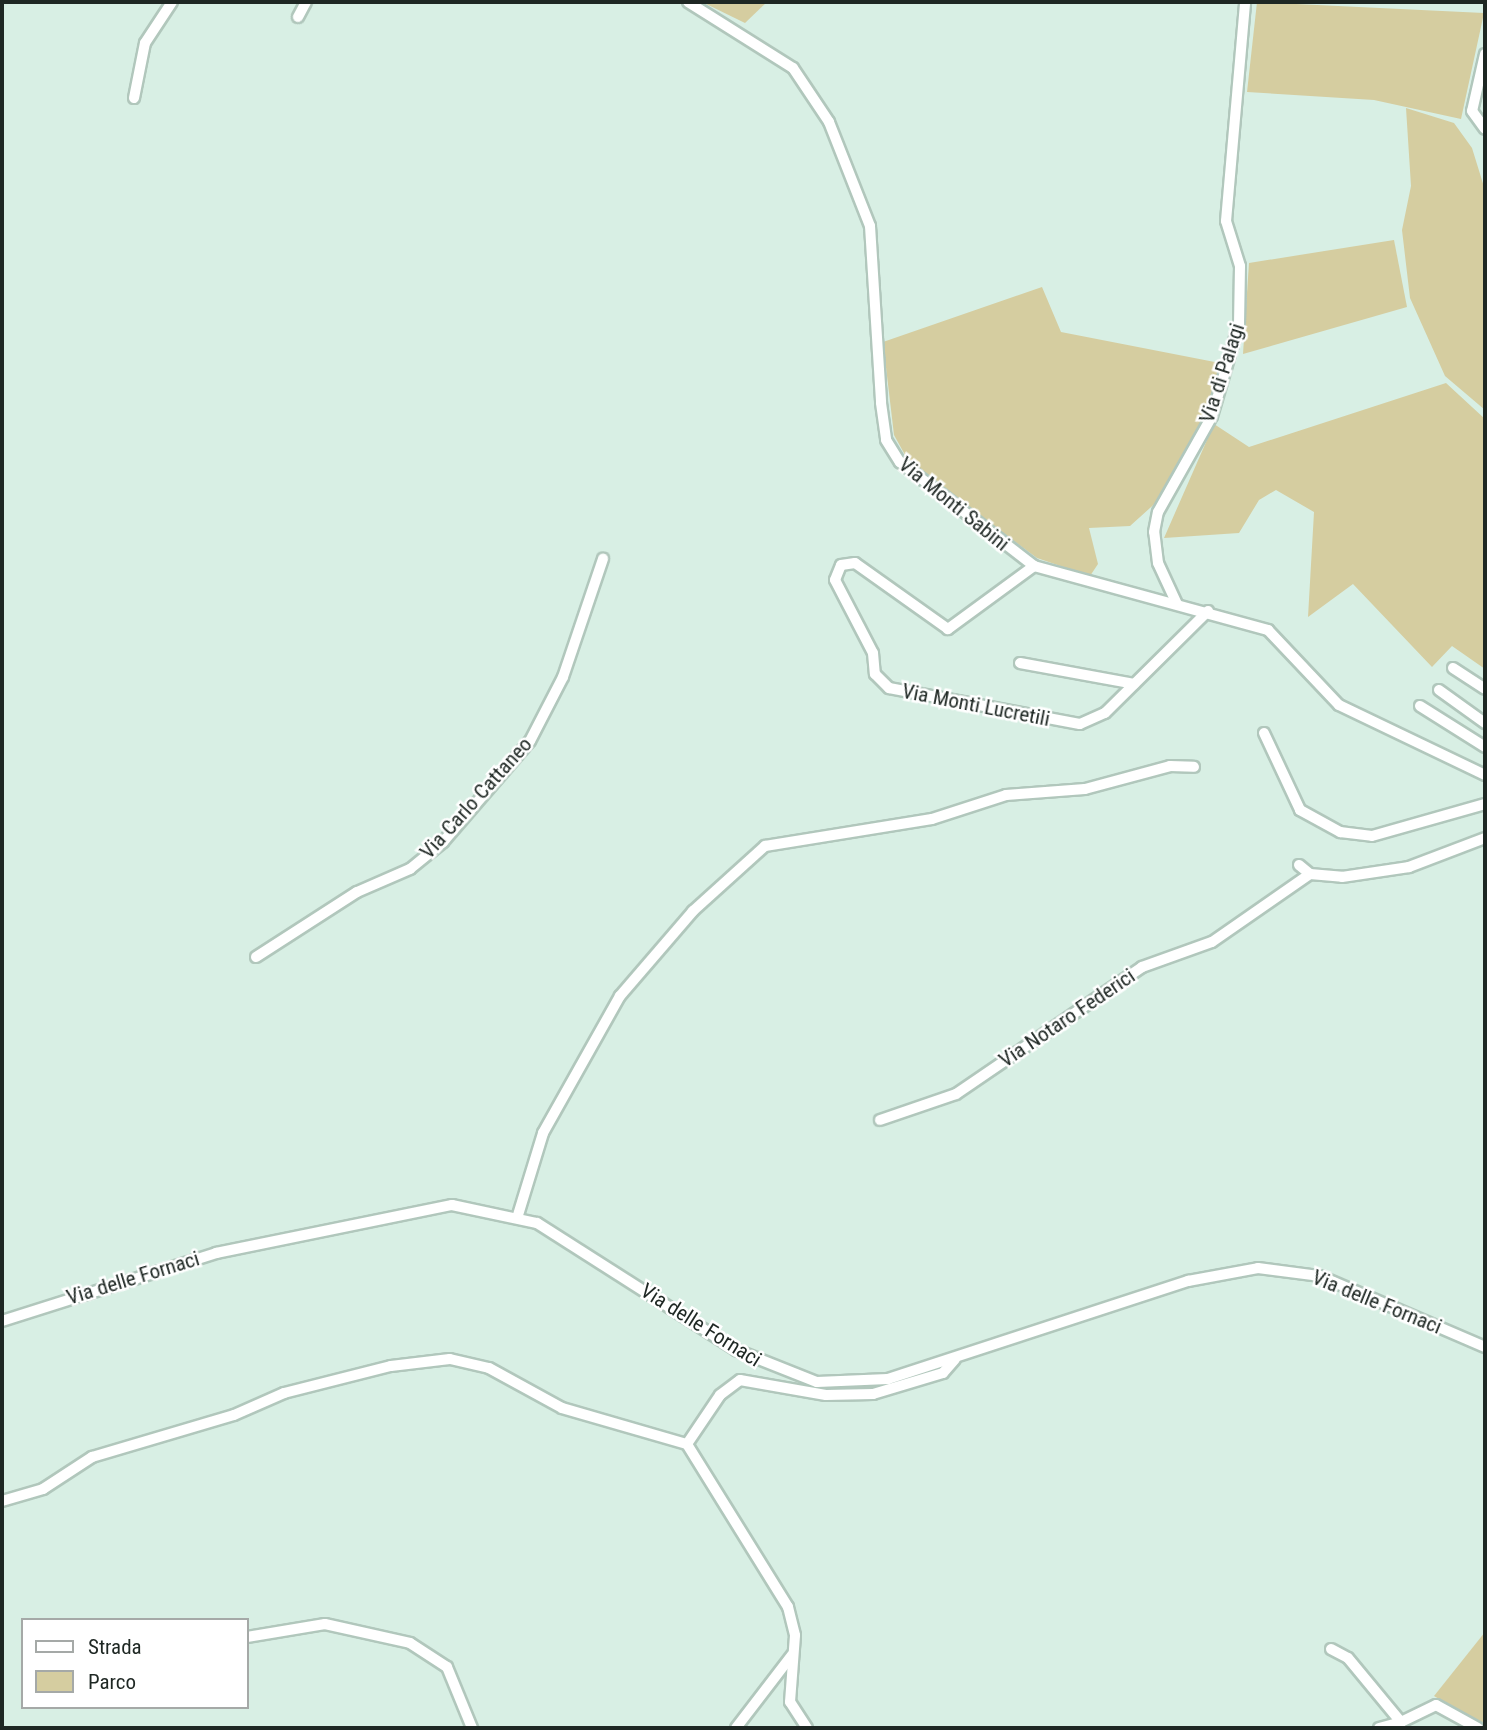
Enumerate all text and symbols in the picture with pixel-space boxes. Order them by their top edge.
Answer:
street label: Via di Palagi [1194,320,1250,426]
street label: Via Monti Sabini [894,452,1014,556]
street label: Via Monti Lucretili [900,678,1052,732]
street label: Via Carlo Cattaneo [415,732,537,864]
street label: Via Notaro Federici [994,963,1140,1073]
street label: Via delle Fornaci [64,1246,202,1310]
street label: Via delle Fornaci [1308,1265,1446,1339]
street label: Via delle Fornaci [636,1278,766,1372]
legend [21,1618,248,1709]
text: Strada [88,1635,142,1659]
text: Parco [88,1670,136,1694]

